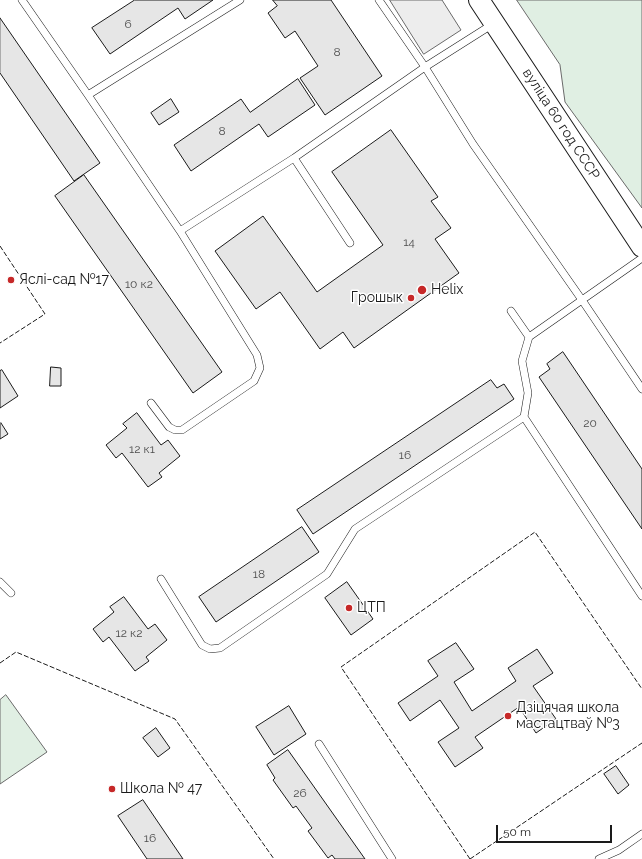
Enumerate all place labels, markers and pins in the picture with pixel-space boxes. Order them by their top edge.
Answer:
place label: Яслі-сад №17 [19,272,109,288]
marker: Яслі-сад №17 [6,275,16,285]
place label: Helix [431,282,463,298]
marker: Helix [416,284,428,296]
place label: Грошык [351,290,403,306]
marker: Грошык [406,293,416,303]
place label: ЦТП [357,600,386,616]
marker: ЦТП [344,603,354,613]
place label: Дзіцячая школа мастацтваў №3 [516,700,620,732]
marker: Дзіцячая школа мастацтваў №3 [503,711,513,721]
place label: Школа № 47 [120,781,202,797]
marker: Школа № 47 [107,784,117,794]

